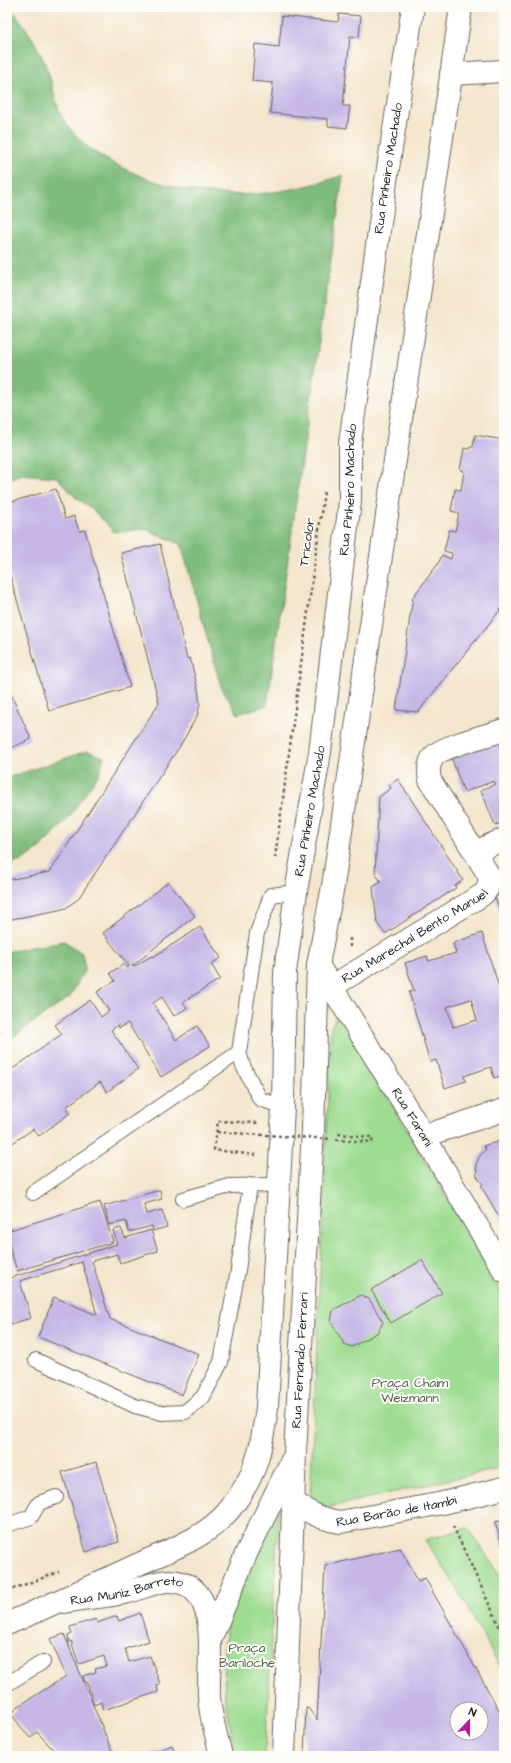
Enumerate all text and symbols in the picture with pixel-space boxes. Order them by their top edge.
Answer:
street label: Rua Pinheiro Machado [370,101,407,235]
street label: Rua Pinheiro Machado [335,422,362,557]
street label: Tricolor [295,516,319,568]
street label: Rua Pinheiro Machado [290,744,330,878]
street label: Rua Marechal Bento Manuel [338,885,493,987]
street label: Rua Farani [387,1084,437,1150]
street label: Rua Fernando Ferrari [287,1292,313,1429]
park label: Praça Chaim Weizmann [372,1374,449,1407]
street label: Rua Barão de Itambi [335,1491,458,1532]
street label: Rua Muniz Barreto [69,1572,186,1610]
park label: Praça Bariloche [219,1639,275,1672]
north arrow [449,1701,489,1741]
text: N [467,1704,479,1720]

